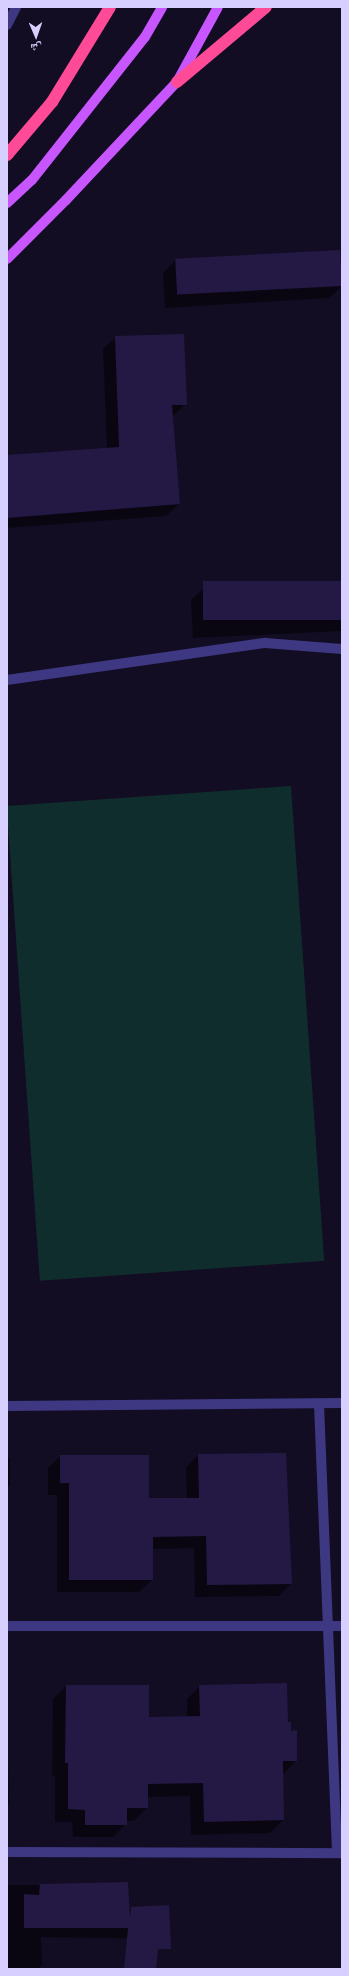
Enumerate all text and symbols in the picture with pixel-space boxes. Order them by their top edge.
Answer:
north arrow [16,16,56,56]
text: ش [30,42,43,55]

